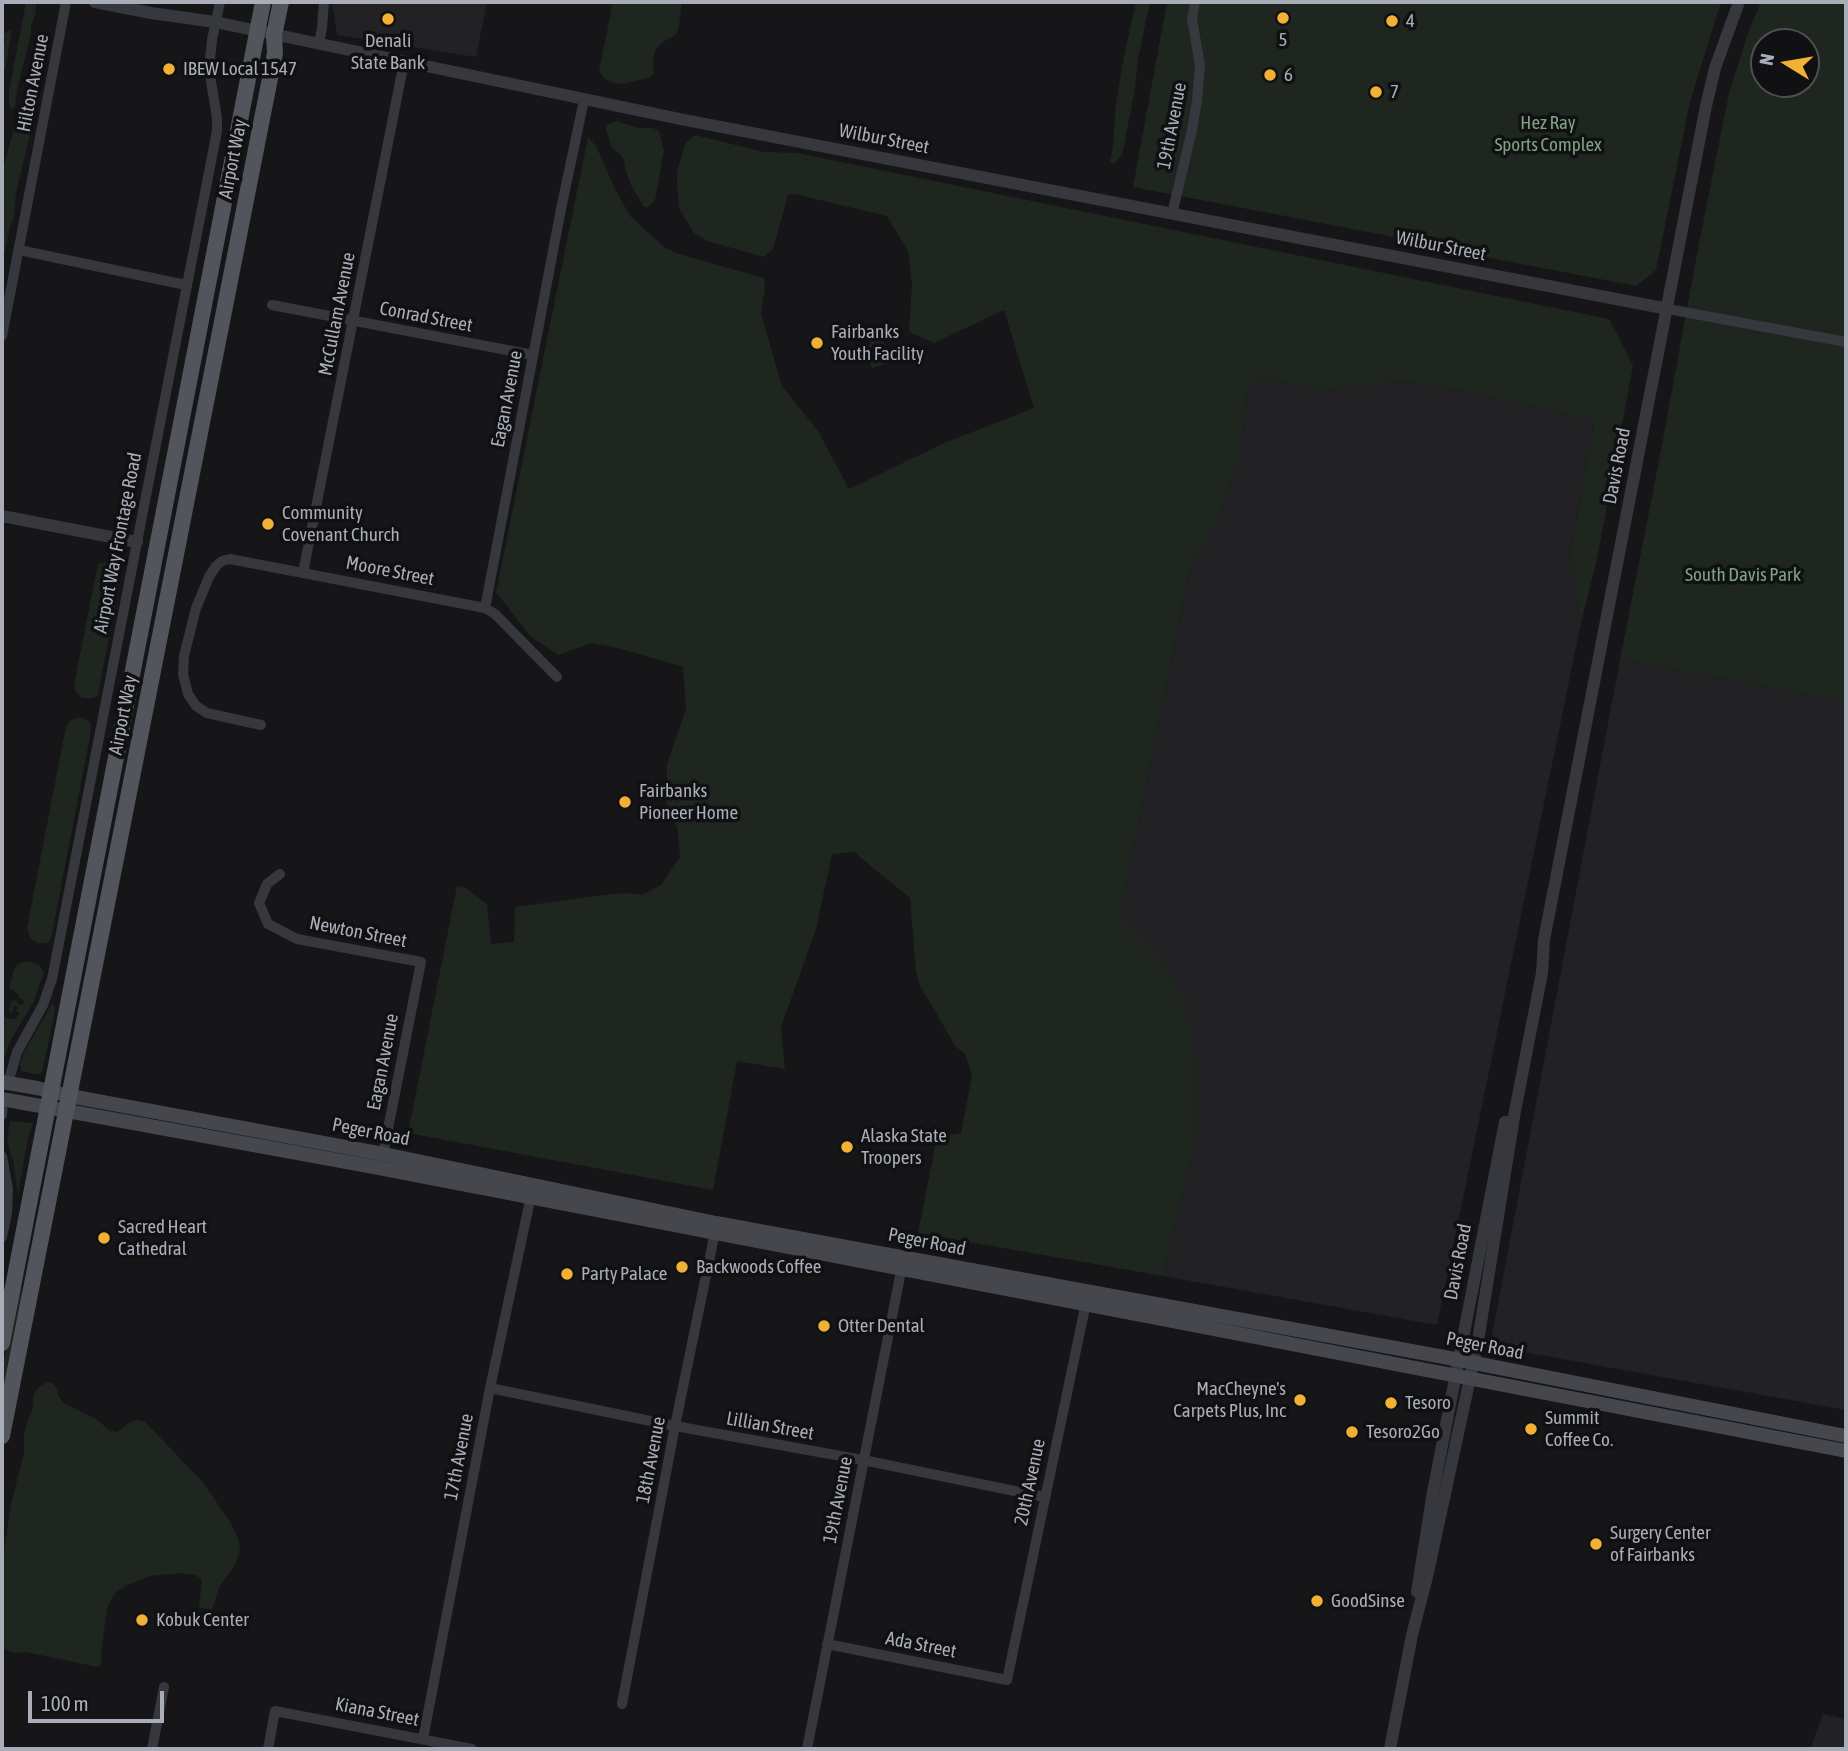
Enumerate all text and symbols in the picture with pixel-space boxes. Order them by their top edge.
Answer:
marker: 5 [1275,10,1291,26]
place label: 4 [1406,10,1415,32]
marker: Denali State Bank [380,11,396,27]
marker: 4 [1384,13,1400,29]
north arrow [1750,28,1820,98]
place label: 5 [1279,29,1287,51]
place label: Denali State Bank [351,30,425,74]
street label: Hilton Avenue [12,32,54,134]
text: N [1754,52,1778,67]
place label: IBEW Local 1547 [183,58,297,80]
marker: IBEW Local 1547 [161,61,177,77]
place label: 6 [1284,64,1293,86]
marker: 6 [1262,67,1278,83]
street label: 19th Avenue [1152,81,1192,171]
place label: 7 [1390,81,1399,103]
marker: 7 [1368,84,1384,100]
park label: Hez Ray Sports Complex [1494,112,1602,156]
street label: Airport Way [214,117,252,201]
street label: Wilbur Street [837,119,931,159]
street label: Wilbur Street [1394,226,1488,266]
street label: McCullam Avenue [314,250,360,378]
street label: Conrad Street [378,297,474,337]
place label: Fairbanks Youth Facility [831,321,924,365]
marker: Fairbanks Youth Facility [809,335,825,351]
street label: Eagan Avenue [486,349,528,449]
street label: Davis Road [1598,426,1636,506]
street label: Airport Way Frontage Road [89,451,147,635]
place label: Community Covenant Church [282,502,400,546]
marker: Community Covenant Church [260,516,276,532]
street label: Moore Street [344,551,436,591]
park label: South Davis Park [1685,564,1801,586]
street label: Airport Way [104,673,142,757]
place label: Fairbanks Pioneer Home [639,780,738,824]
marker: Fairbanks Pioneer Home [617,794,633,810]
street label: Newton Street [307,911,409,953]
street label: Eagan Avenue [362,1012,404,1112]
street label: Peger Road [330,1113,412,1151]
place label: Alaska State Troopers [861,1125,947,1169]
marker: Alaska State Troopers [839,1139,855,1155]
place label: Sacred Heart Cathedral [118,1216,207,1260]
street label: Davis Road [1439,1222,1477,1302]
street label: Peger Road [886,1223,968,1261]
marker: Sacred Heart Cathedral [96,1230,112,1246]
place label: Backwoods Coffee [696,1256,821,1278]
marker: Backwoods Coffee [674,1259,690,1275]
place label: Party Palace [581,1263,667,1285]
marker: Party Palace [559,1266,575,1282]
place label: Otter Dental [838,1315,925,1337]
marker: Otter Dental [816,1318,832,1334]
street label: Peger Road [1444,1327,1526,1365]
place label: MacCheyne's Carpets Plus, Inc [1173,1378,1286,1422]
marker: MacCheyne's Carpets Plus, Inc [1292,1392,1308,1408]
place label: Tesoro [1405,1392,1451,1414]
marker: Tesoro [1383,1395,1399,1411]
street label: Lillian Street [724,1407,816,1445]
place label: Summit Coffee Co. [1545,1407,1613,1451]
street label: 17th Avenue [439,1412,479,1502]
street label: 18th Avenue [631,1415,671,1505]
place label: Tesoro2Go [1366,1421,1440,1443]
marker: Summit Coffee Co. [1523,1421,1539,1437]
marker: Tesoro2Go [1344,1424,1360,1440]
street label: 20th Avenue [1010,1437,1050,1527]
street label: 19th Avenue [818,1455,858,1545]
place label: Surgery Center of Fairbanks [1610,1522,1711,1566]
marker: Surgery Center of Fairbanks [1588,1536,1604,1552]
place label: GoodSinse [1331,1590,1405,1612]
marker: GoodSinse [1309,1593,1325,1609]
place label: Kobuk Center [156,1609,249,1631]
marker: Kobuk Center [134,1612,150,1628]
street label: Ada Street [884,1627,958,1663]
scale bar [32,1678,168,1722]
text: 100 m [41,1691,89,1715]
street label: Kiana Street [333,1693,421,1731]

